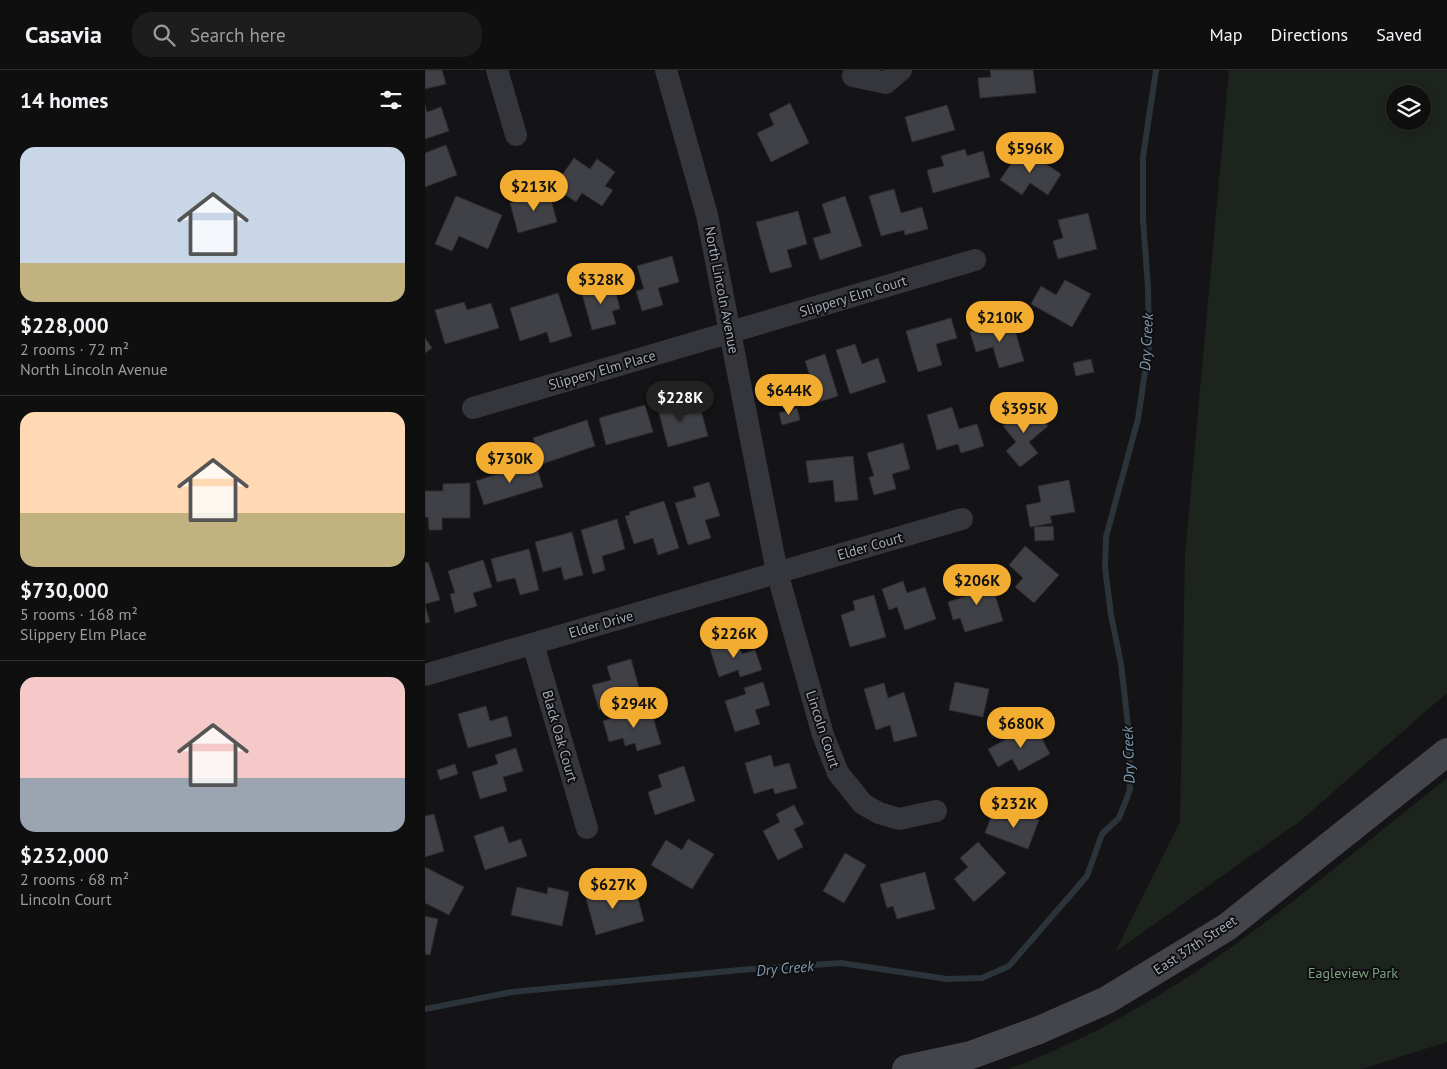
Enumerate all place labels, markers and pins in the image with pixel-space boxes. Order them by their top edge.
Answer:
pin: $596K [995,132,1065,174]
pin: $213K [499,170,569,212]
pin: $328K [566,262,636,305]
pin: $210K [965,300,1035,343]
pin: $644K [754,374,824,416]
pin: $228K [645,380,715,423]
pin: $395K [989,392,1059,434]
pin: $730K [475,442,545,484]
pin: $206K [942,564,1012,606]
pin: $226K [699,616,769,659]
pin: $294K [599,686,669,729]
pin: $680K [986,706,1056,749]
pin: $232K [979,786,1049,829]
pin: $627K [578,868,648,910]

